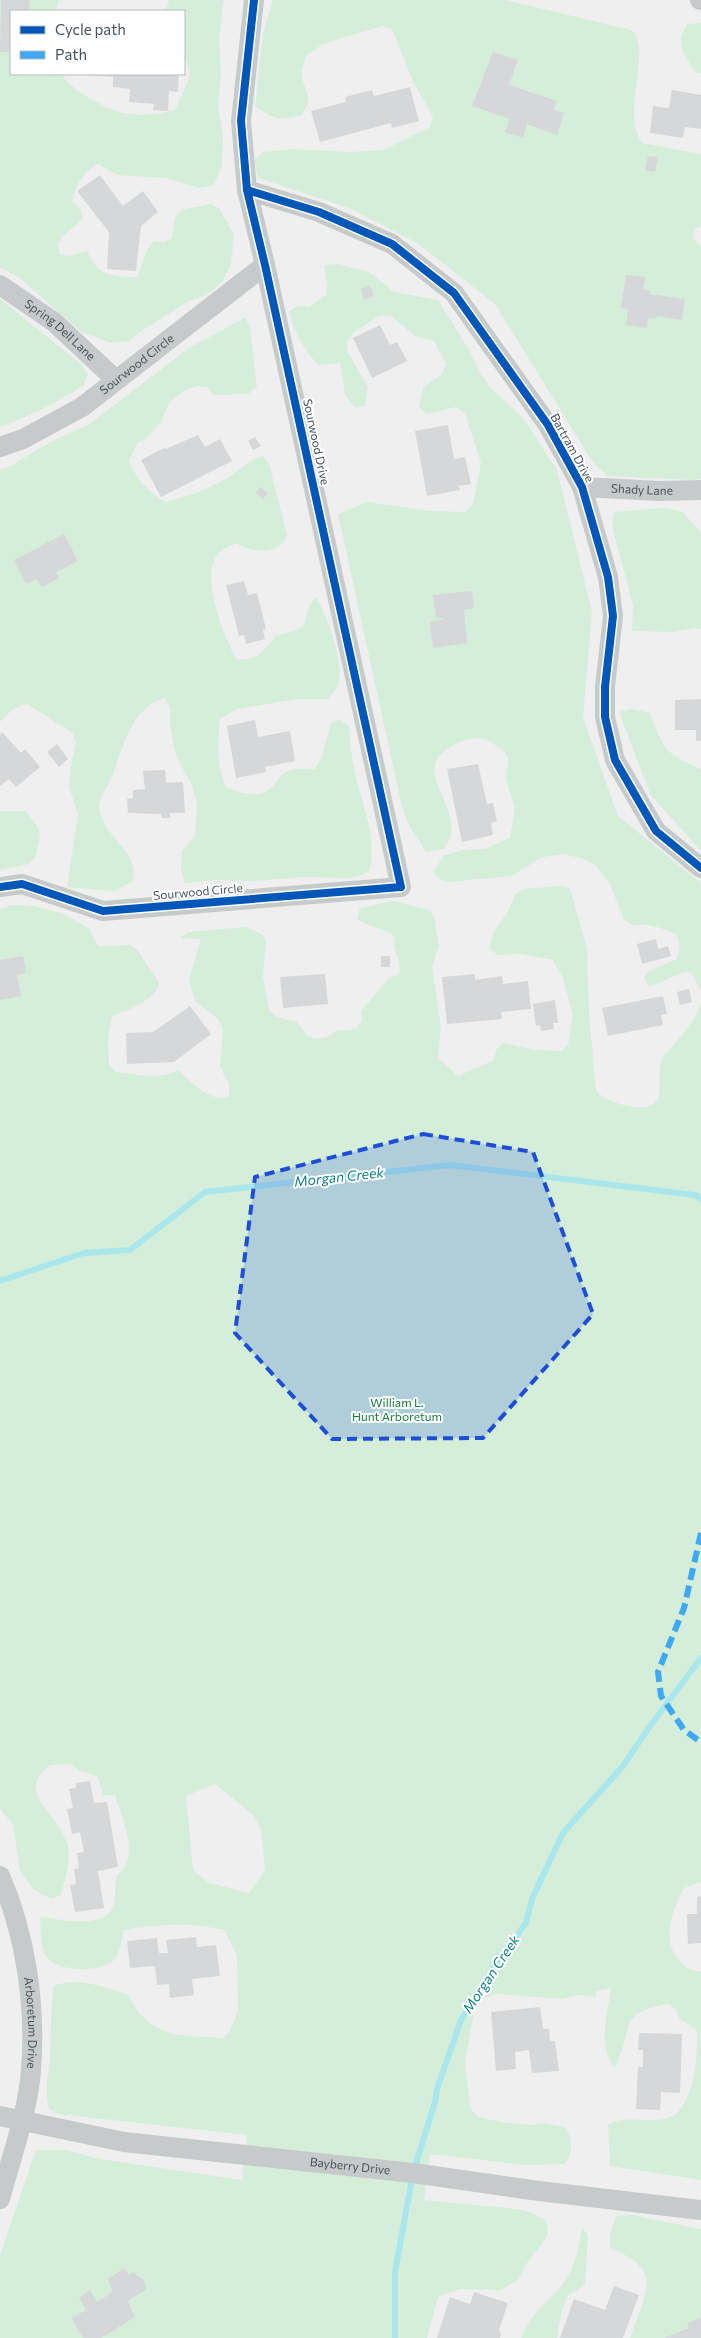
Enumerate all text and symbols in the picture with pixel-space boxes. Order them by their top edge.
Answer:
legend [10,10,185,75]
text: Cycle path [55,20,126,38]
text: Path [55,45,87,63]
street label: Spring Dell Lane [22,296,99,363]
street label: Sourwood Circle [96,330,176,397]
street label: Sourwood Drive [301,397,333,486]
street label: Bartram Drive [548,411,598,484]
street label: Shady Lane [611,481,673,497]
street label: Sourwood Circle [153,880,243,902]
water label: Morgan Creek [293,1163,385,1190]
park label: William L. Hunt Arboretum [352,1395,442,1423]
water label: Morgan Creek [458,1931,523,2016]
street label: Arboretum Drive [22,1976,40,2069]
street label: Bayberry Drive [309,2154,391,2177]

